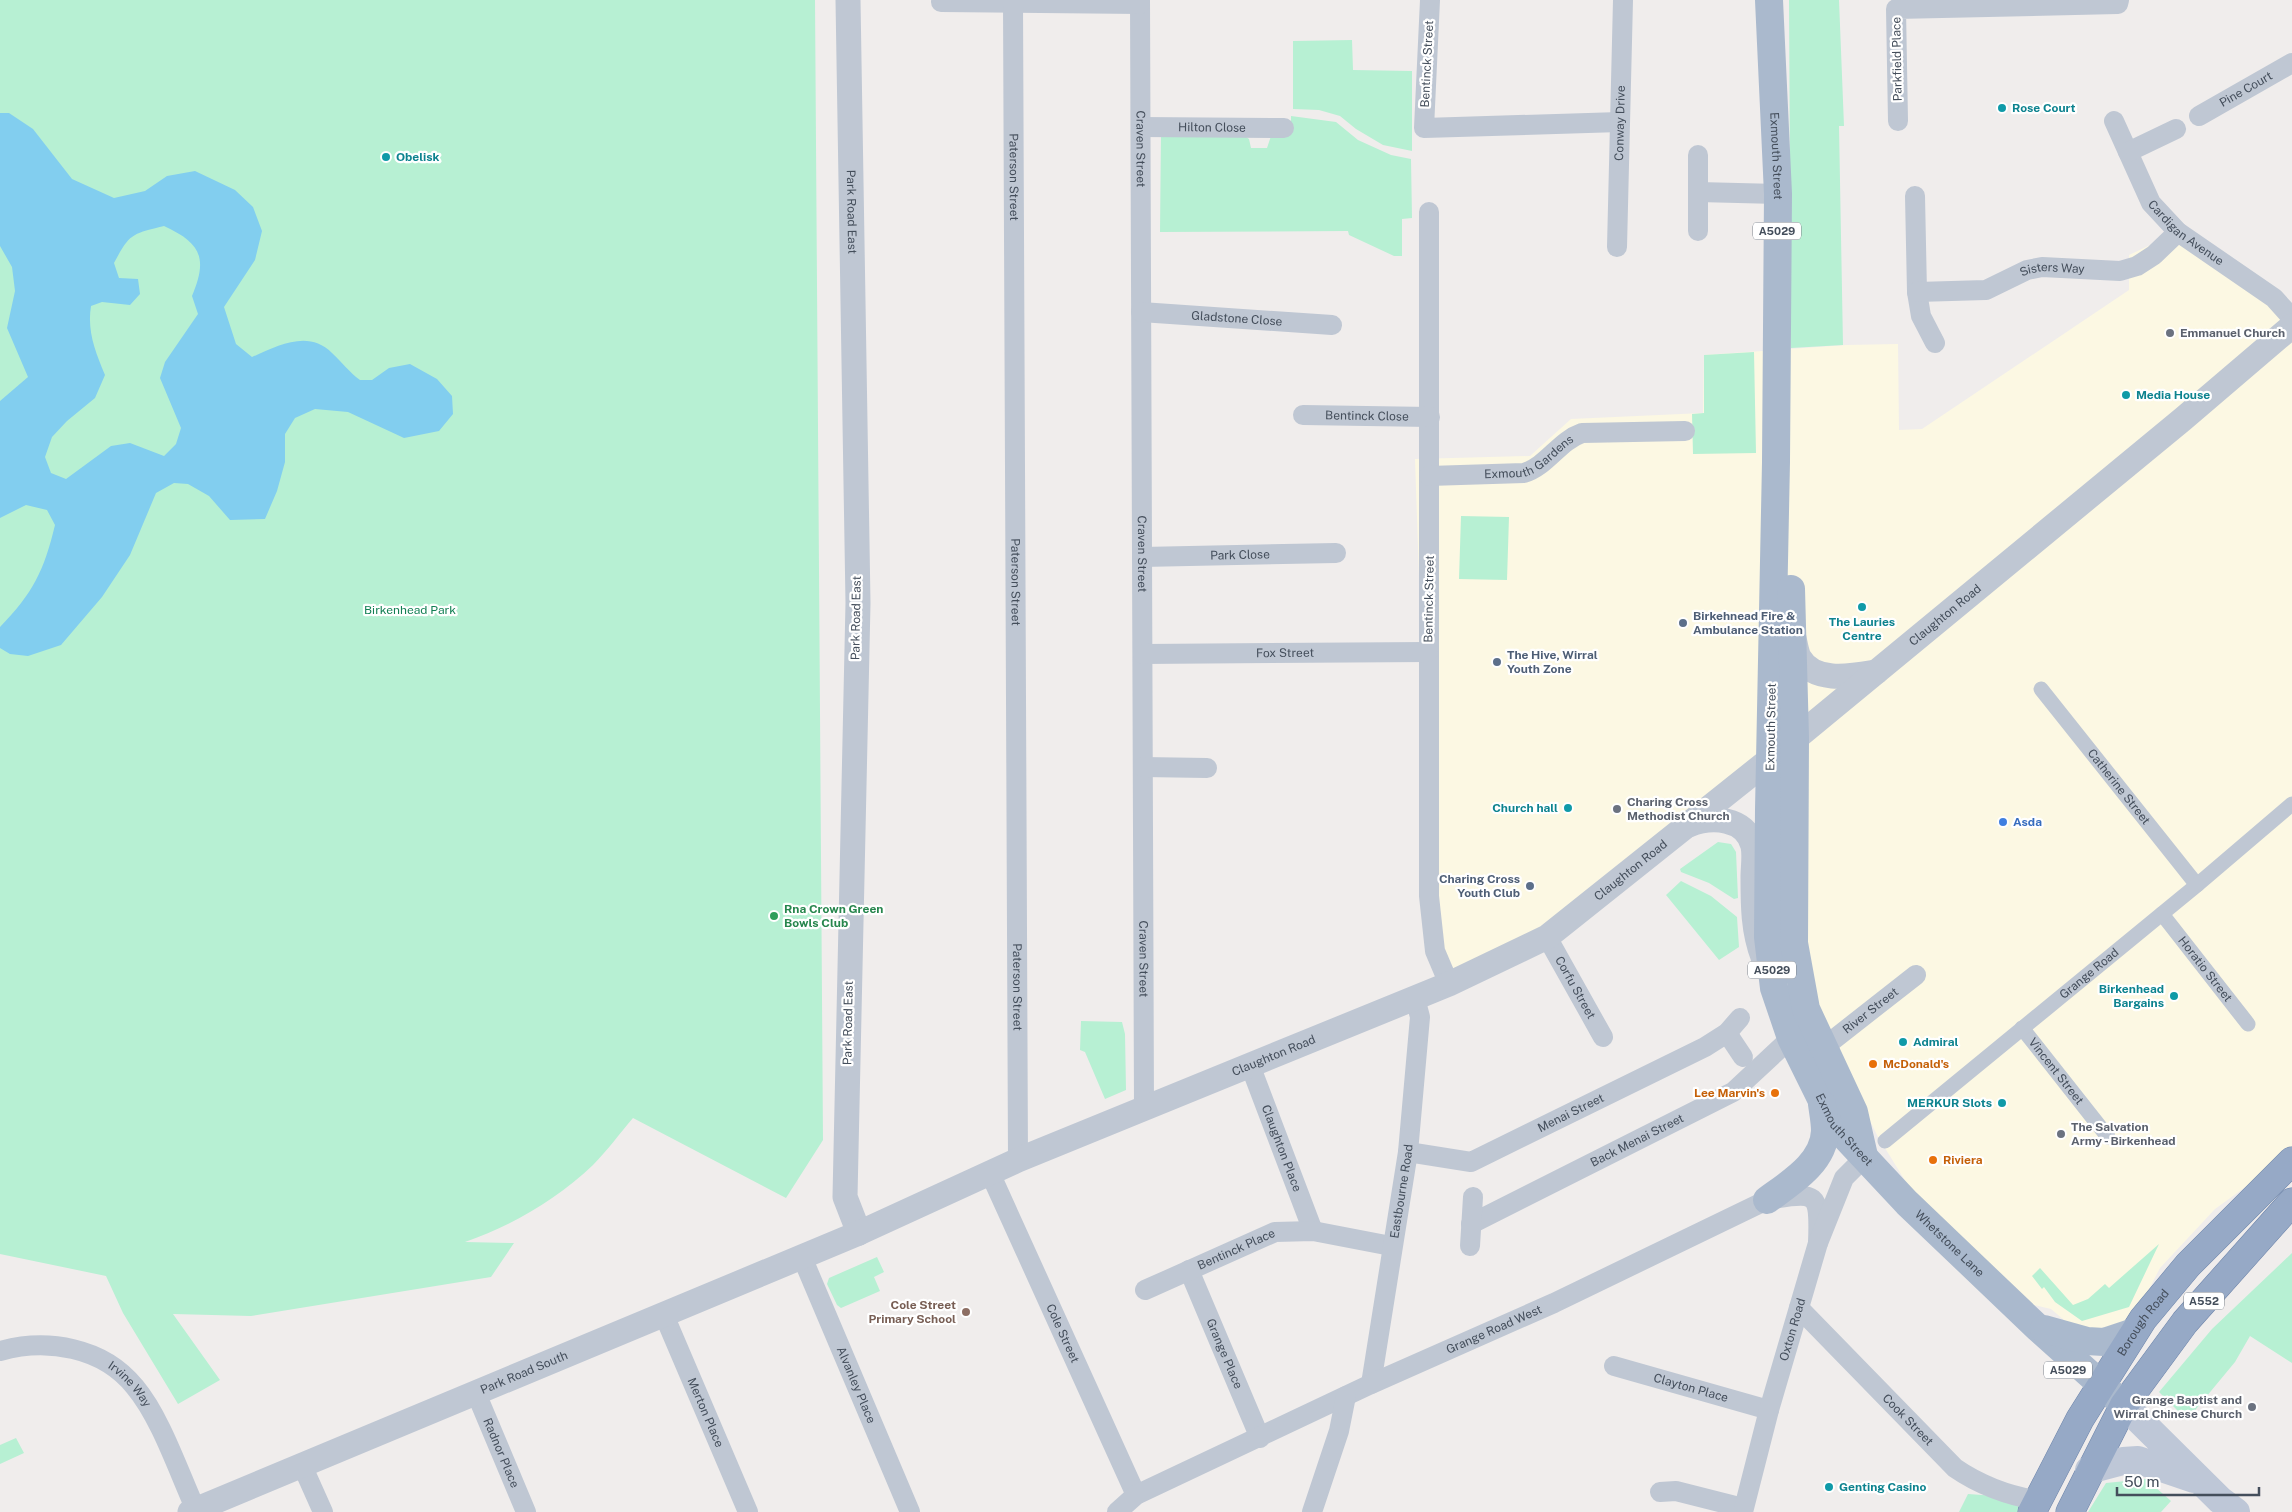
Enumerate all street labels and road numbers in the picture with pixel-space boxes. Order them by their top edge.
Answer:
street label: Parkfield Place [1889,16,1905,101]
street label: Bentinck Street [1418,20,1436,108]
street label: Pine Court [2217,69,2275,110]
street label: Conway Drive [1612,85,1628,161]
street label: Craven Street [1133,111,1148,188]
street label: Exmouth Street [1767,112,1785,200]
street label: Hilton Close [1178,120,1246,135]
street label: Paterson Street [1007,133,1021,221]
street label: Park Road East [844,170,859,255]
street label: Cardigan Avenue [2145,197,2226,268]
road number: A5029 [1753,222,1801,240]
street label: Sisters Way [2017,260,2086,280]
street label: Gladstone Close [1191,308,1283,329]
street label: Bentinck Close [1325,408,1409,424]
street label: Exmouth Gardens [1484,432,1576,481]
street label: Craven Street [1135,516,1149,593]
street label: Paterson Street [1008,538,1023,626]
street label: Park Close [1210,547,1270,563]
street label: Bentinck Street [1421,555,1437,643]
street label: Park Road East [848,575,864,660]
street label: Claughton Road [1906,581,1984,649]
street label: Fox Street [1256,646,1314,660]
street label: Exmouth Street [1763,683,1779,771]
street label: Catherine Street [2085,746,2153,828]
street label: Claughton Road [1591,837,1670,904]
street label: Craven Street [1136,921,1151,998]
street label: Horatio Street [2175,934,2235,1005]
street label: Paterson Street [1010,943,1024,1031]
street label: Grange Road [2057,945,2121,1002]
street label: Corfu Street [1552,954,1599,1022]
road number: A5029 [1748,962,1796,978]
street label: Park Road East [840,980,856,1065]
street label: River Street [1840,984,1901,1037]
street label: Claughton Road [1230,1032,1318,1079]
street label: Vincent Street [2026,1035,2087,1107]
street label: Menai Street [1535,1091,1606,1135]
street label: Exmouth Street [1812,1091,1876,1169]
street label: Claughton Place [1259,1103,1304,1194]
street label: Back Menai Street [1588,1111,1686,1170]
street label: Eastbourne Road [1387,1144,1416,1240]
street label: Whetstone Lane [1912,1207,1987,1280]
street label: Bentinck Place [1195,1226,1277,1273]
street label: Borough Road [2115,1286,2172,1359]
road number: A552 [2184,1292,2224,1310]
street label: Oxton Road [1777,1297,1808,1363]
street label: Cole Street [1043,1302,1082,1365]
street label: Grange Road West [1444,1302,1544,1357]
street label: Grange Place [1203,1317,1246,1391]
street label: Alvanley Place [834,1345,879,1426]
street label: Park Road South [478,1348,570,1397]
street label: Irvine Way [106,1358,154,1410]
road number: A5029 [2044,1362,2092,1378]
street label: Clayton Place [1652,1371,1730,1405]
street label: Merton Place [685,1376,727,1450]
street label: Cook Street [1880,1391,1936,1449]
street label: Radnor Place [480,1416,522,1490]

